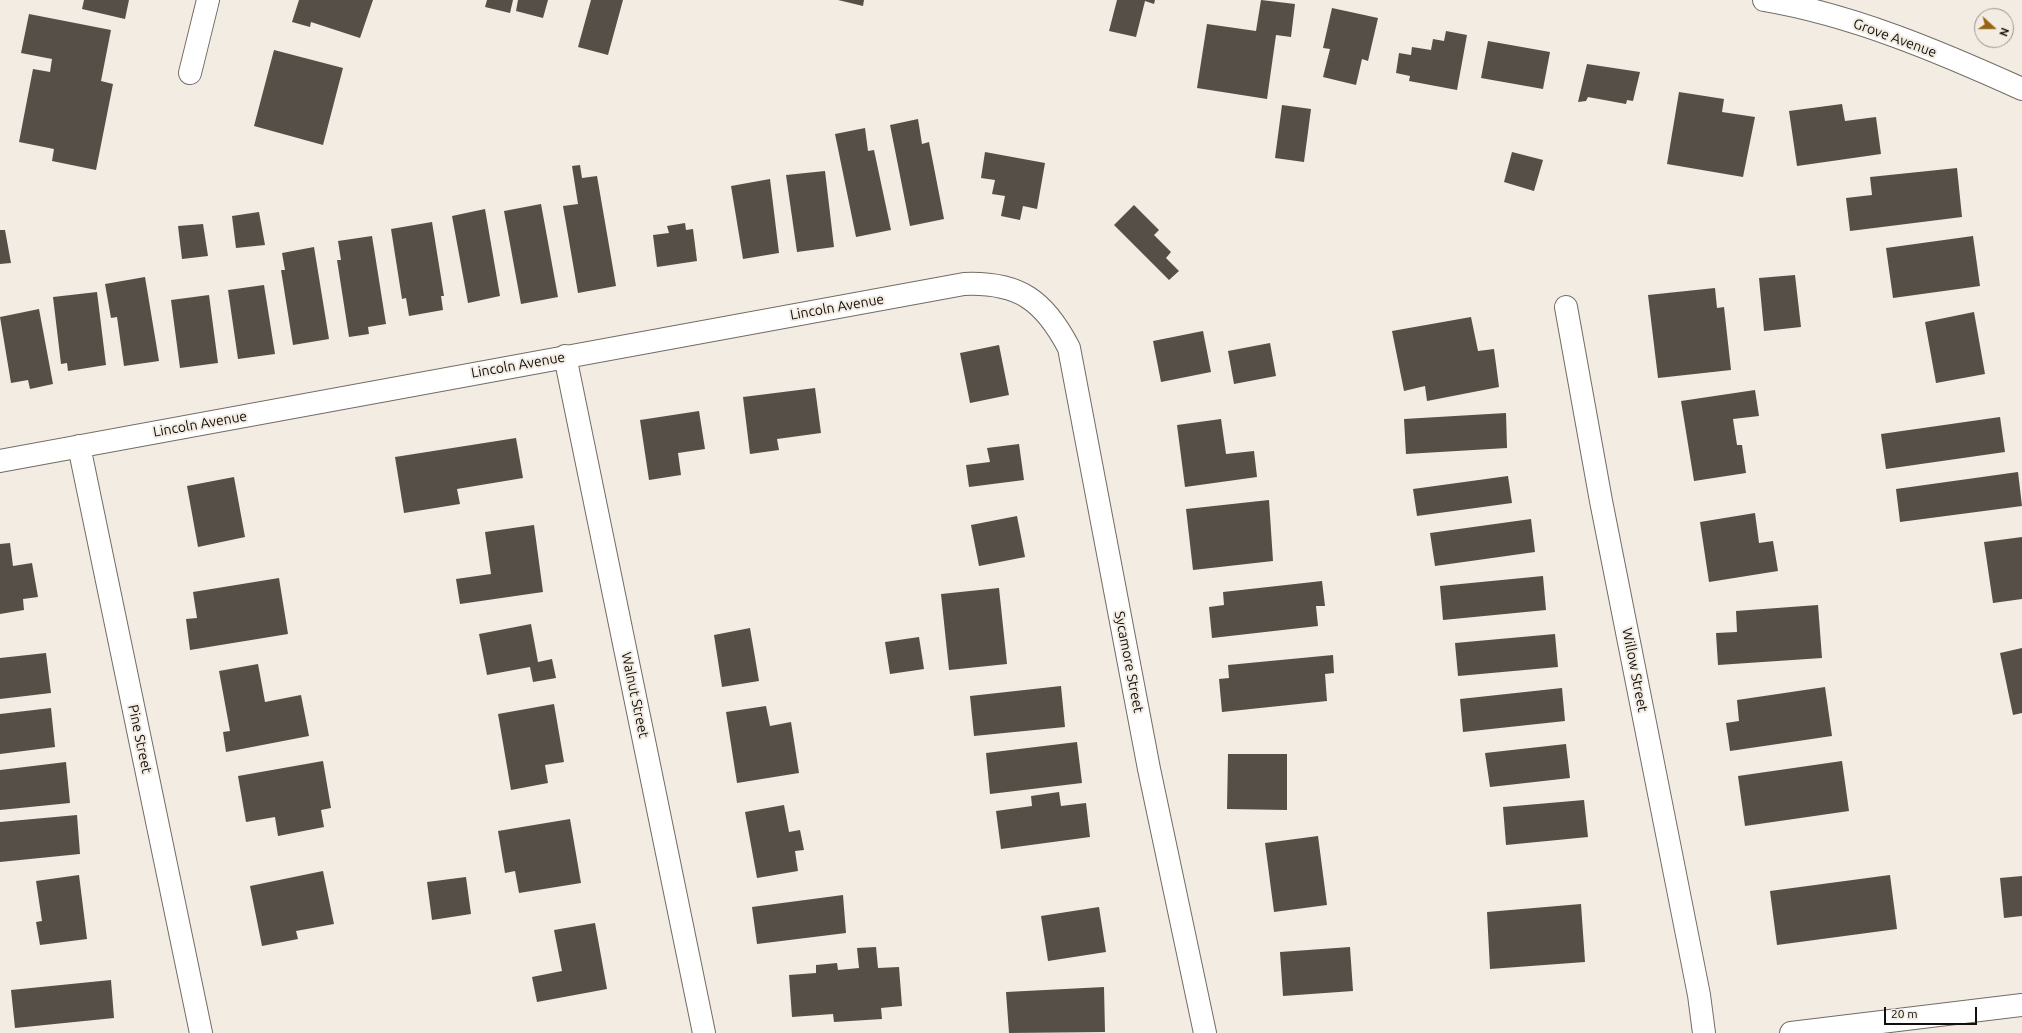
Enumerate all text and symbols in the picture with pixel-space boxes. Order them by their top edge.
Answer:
north arrow [1974,8,2014,48]
street label: Grove Avenue [1851,15,1939,61]
text: N [1997,26,2011,38]
street label: Lincoln Avenue [789,290,885,324]
street label: Lincoln Avenue [470,348,566,382]
street label: Lincoln Avenue [152,407,248,441]
street label: Sycamore Street [1111,610,1147,714]
street label: Willow Street [1619,627,1651,713]
street label: Walnut Street [618,651,652,739]
street label: Pine Street [125,703,155,775]
scale bar [1886,999,1979,1025]
text: 20 m [1891,1007,1918,1020]

